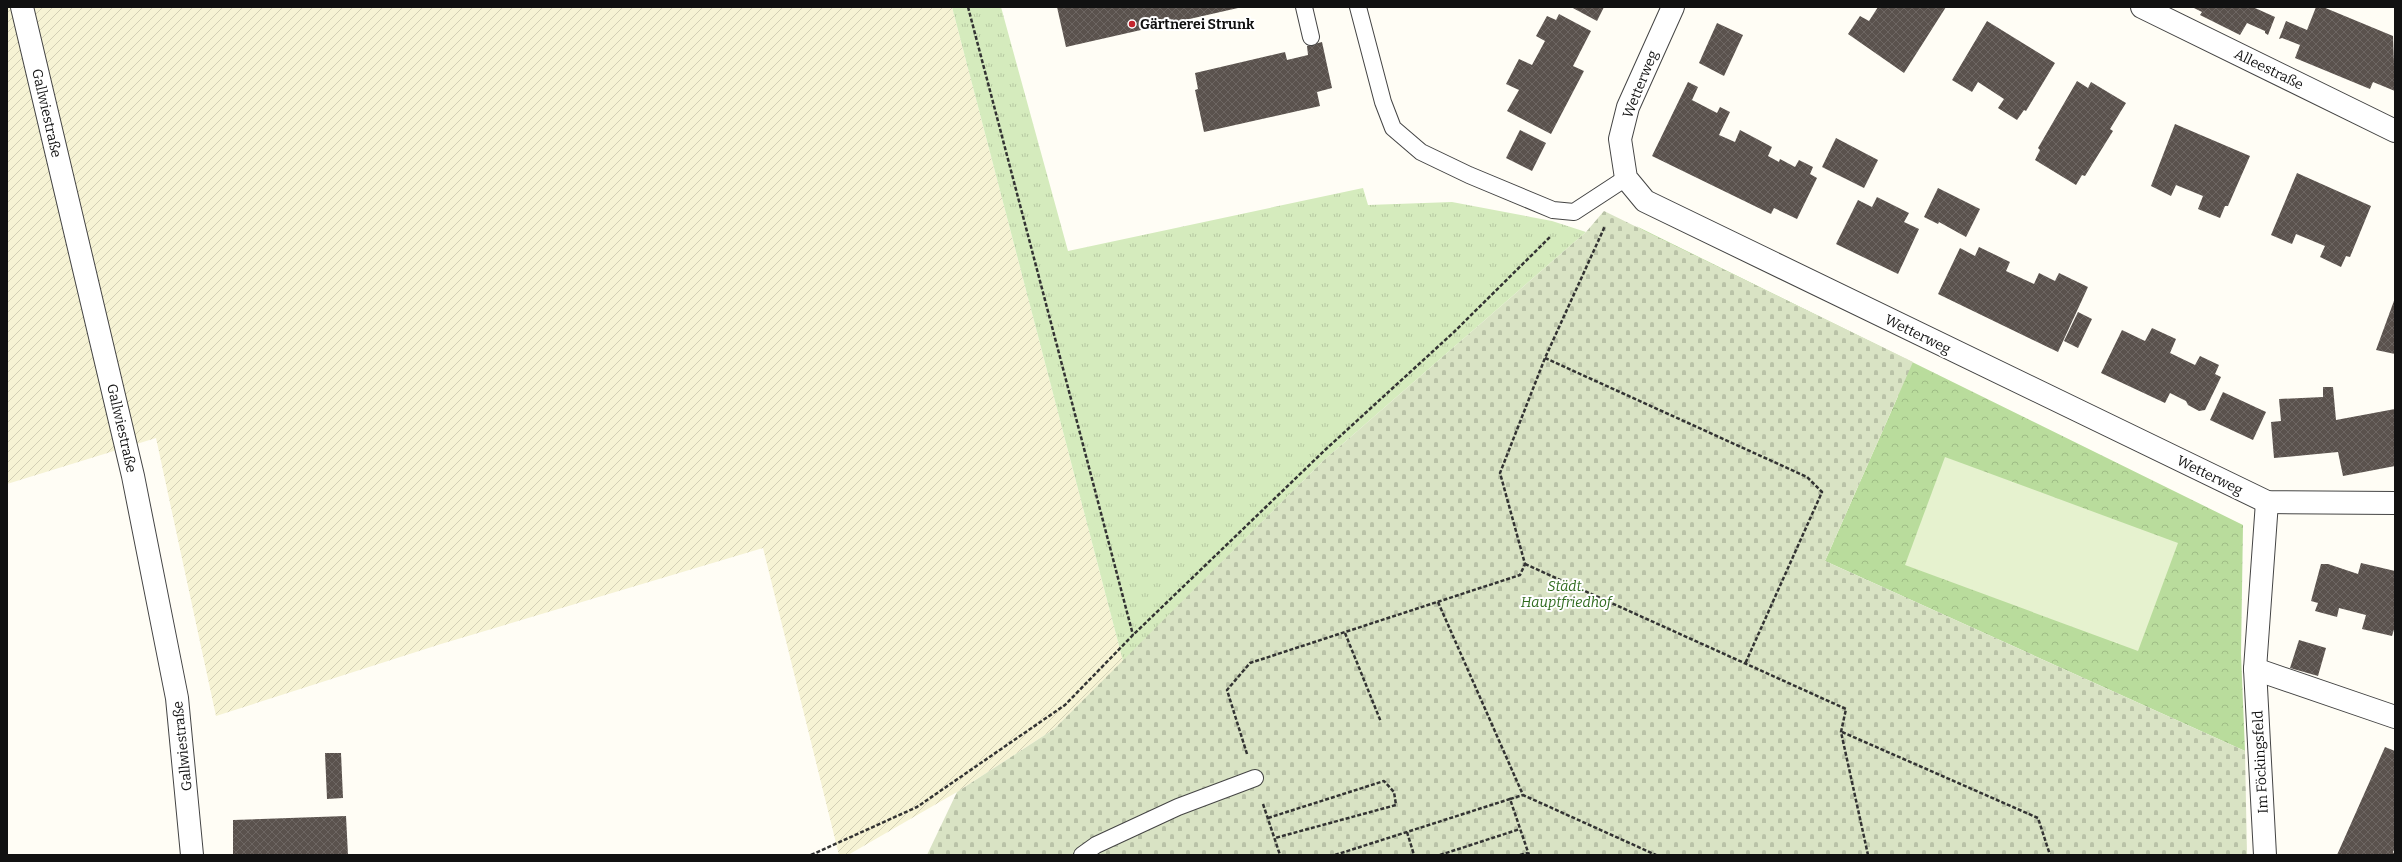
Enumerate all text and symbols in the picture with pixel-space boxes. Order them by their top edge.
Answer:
place label: Gärtnerei Strunk [1140,16,1255,33]
marker: Gärtnerei Strunk [1127,19,1137,29]
street label: Alleestraße [2231,45,2306,94]
street label: Wetterweg [1619,48,1662,120]
street label: Gallwiestraße [28,67,65,159]
street label: Wetterweg [1882,311,1954,358]
street label: Gallwiestraße [103,382,140,474]
street label: Wetterweg [2174,452,2246,499]
park label: Städt. Hauptfriedhof [1521,578,1614,611]
street label: Gallwiestraße [169,700,196,792]
street label: Im Föckingsfeld [2249,710,2272,814]

